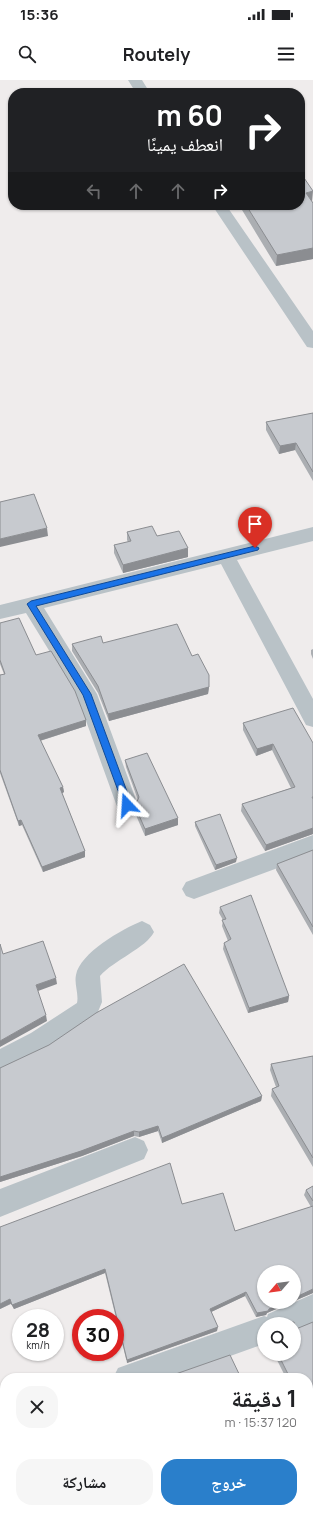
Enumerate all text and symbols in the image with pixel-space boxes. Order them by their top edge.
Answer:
text: 15:36 [20,4,59,25]
text: Routely [123,42,190,66]
icon: search [16,43,38,65]
icon: menu [275,43,297,65]
text: 60 m [156,96,223,134]
icon: right [237,104,289,156]
text: انعطف يمينًا [147,132,223,156]
icon: left [83,180,105,202]
icon: ahead [125,180,147,202]
icon: ahead [167,180,189,202]
icon: right [209,180,231,202]
pin [238,507,272,548]
icon: arrive [244,513,266,535]
position arrow [106,784,148,826]
north arrow [257,1265,301,1309]
map controls [257,1265,301,1361]
speed limit sign: 30 [72,1309,124,1361]
text: 28 [26,1316,50,1343]
button: search [257,1317,301,1361]
text: km/h [26,1338,50,1352]
text: 1 دقيقة [231,1381,297,1414]
button: close [16,1386,58,1428]
text: 120 m · 15:37 [225,1413,297,1431]
button: مشاركة [16,1459,153,1505]
button: خروج [161,1459,297,1505]

